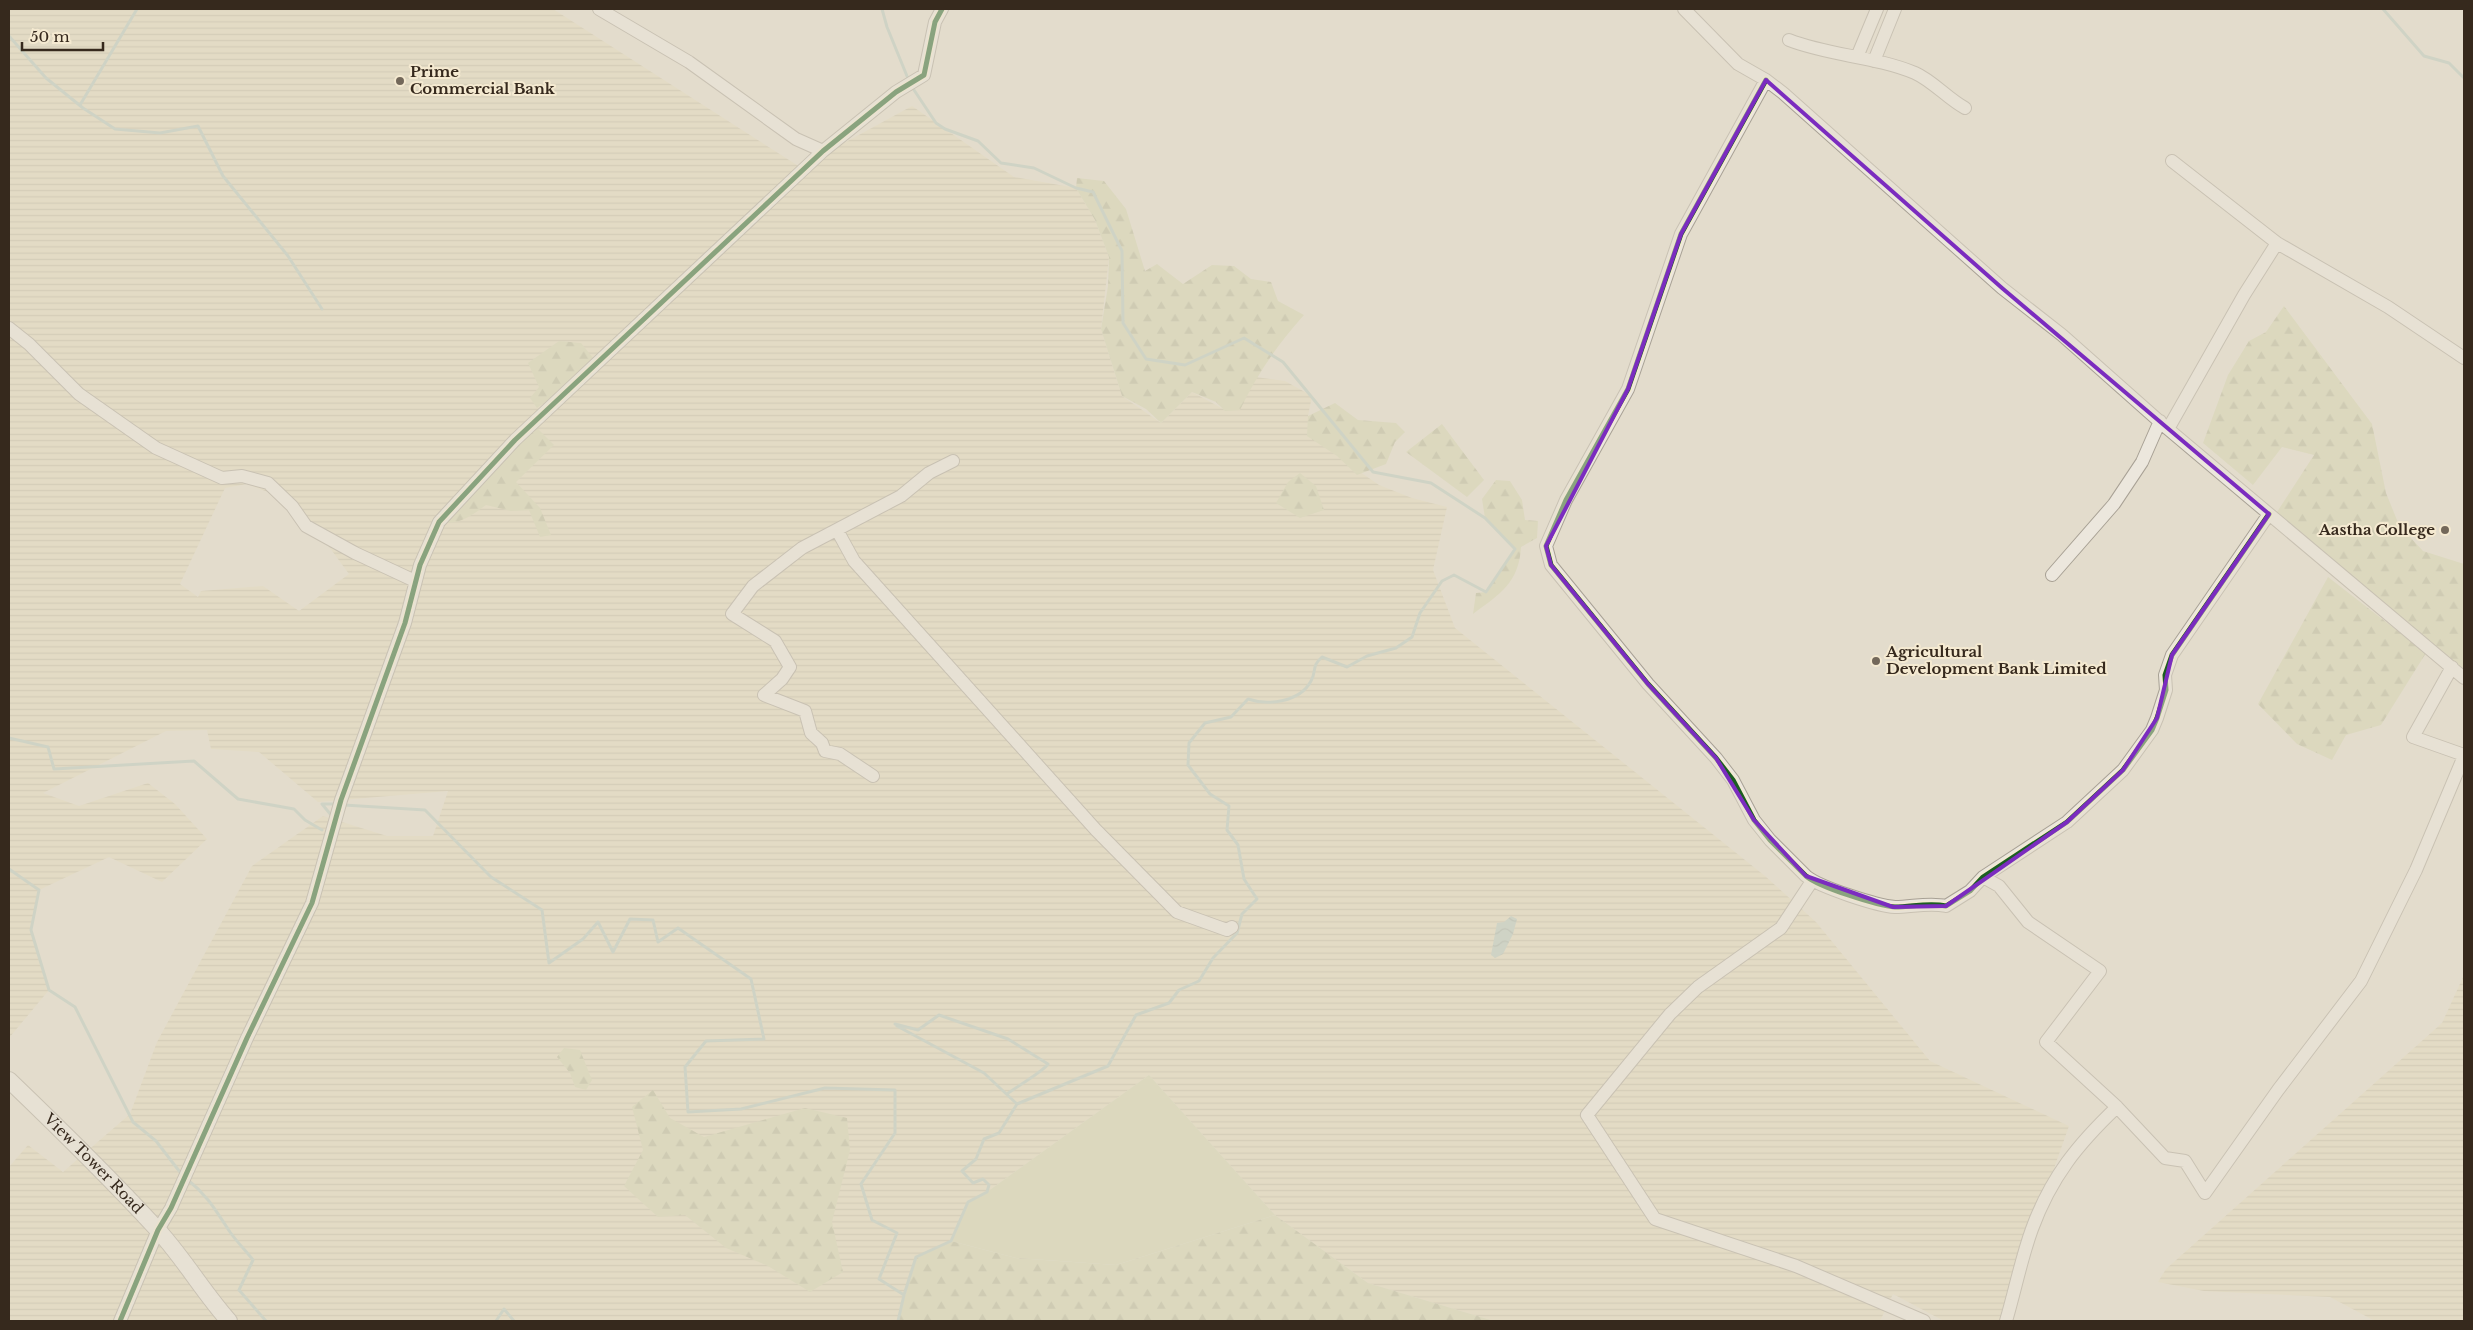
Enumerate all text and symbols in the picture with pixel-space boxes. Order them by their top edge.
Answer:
scale bar [22,20,104,52]
text: 50 m [30,27,70,46]
place label: Prime Commercial Bank [410,62,556,98]
marker: Prime Commercial Bank [394,75,406,87]
place label: Aastha College [2318,520,2435,539]
marker: Aastha College [2439,524,2451,536]
place label: Agricultural Development Bank Limited [1885,642,2107,678]
marker: Agricultural Development Bank Limited [1870,655,1882,667]
street label: View Tower Road [40,1108,148,1217]

